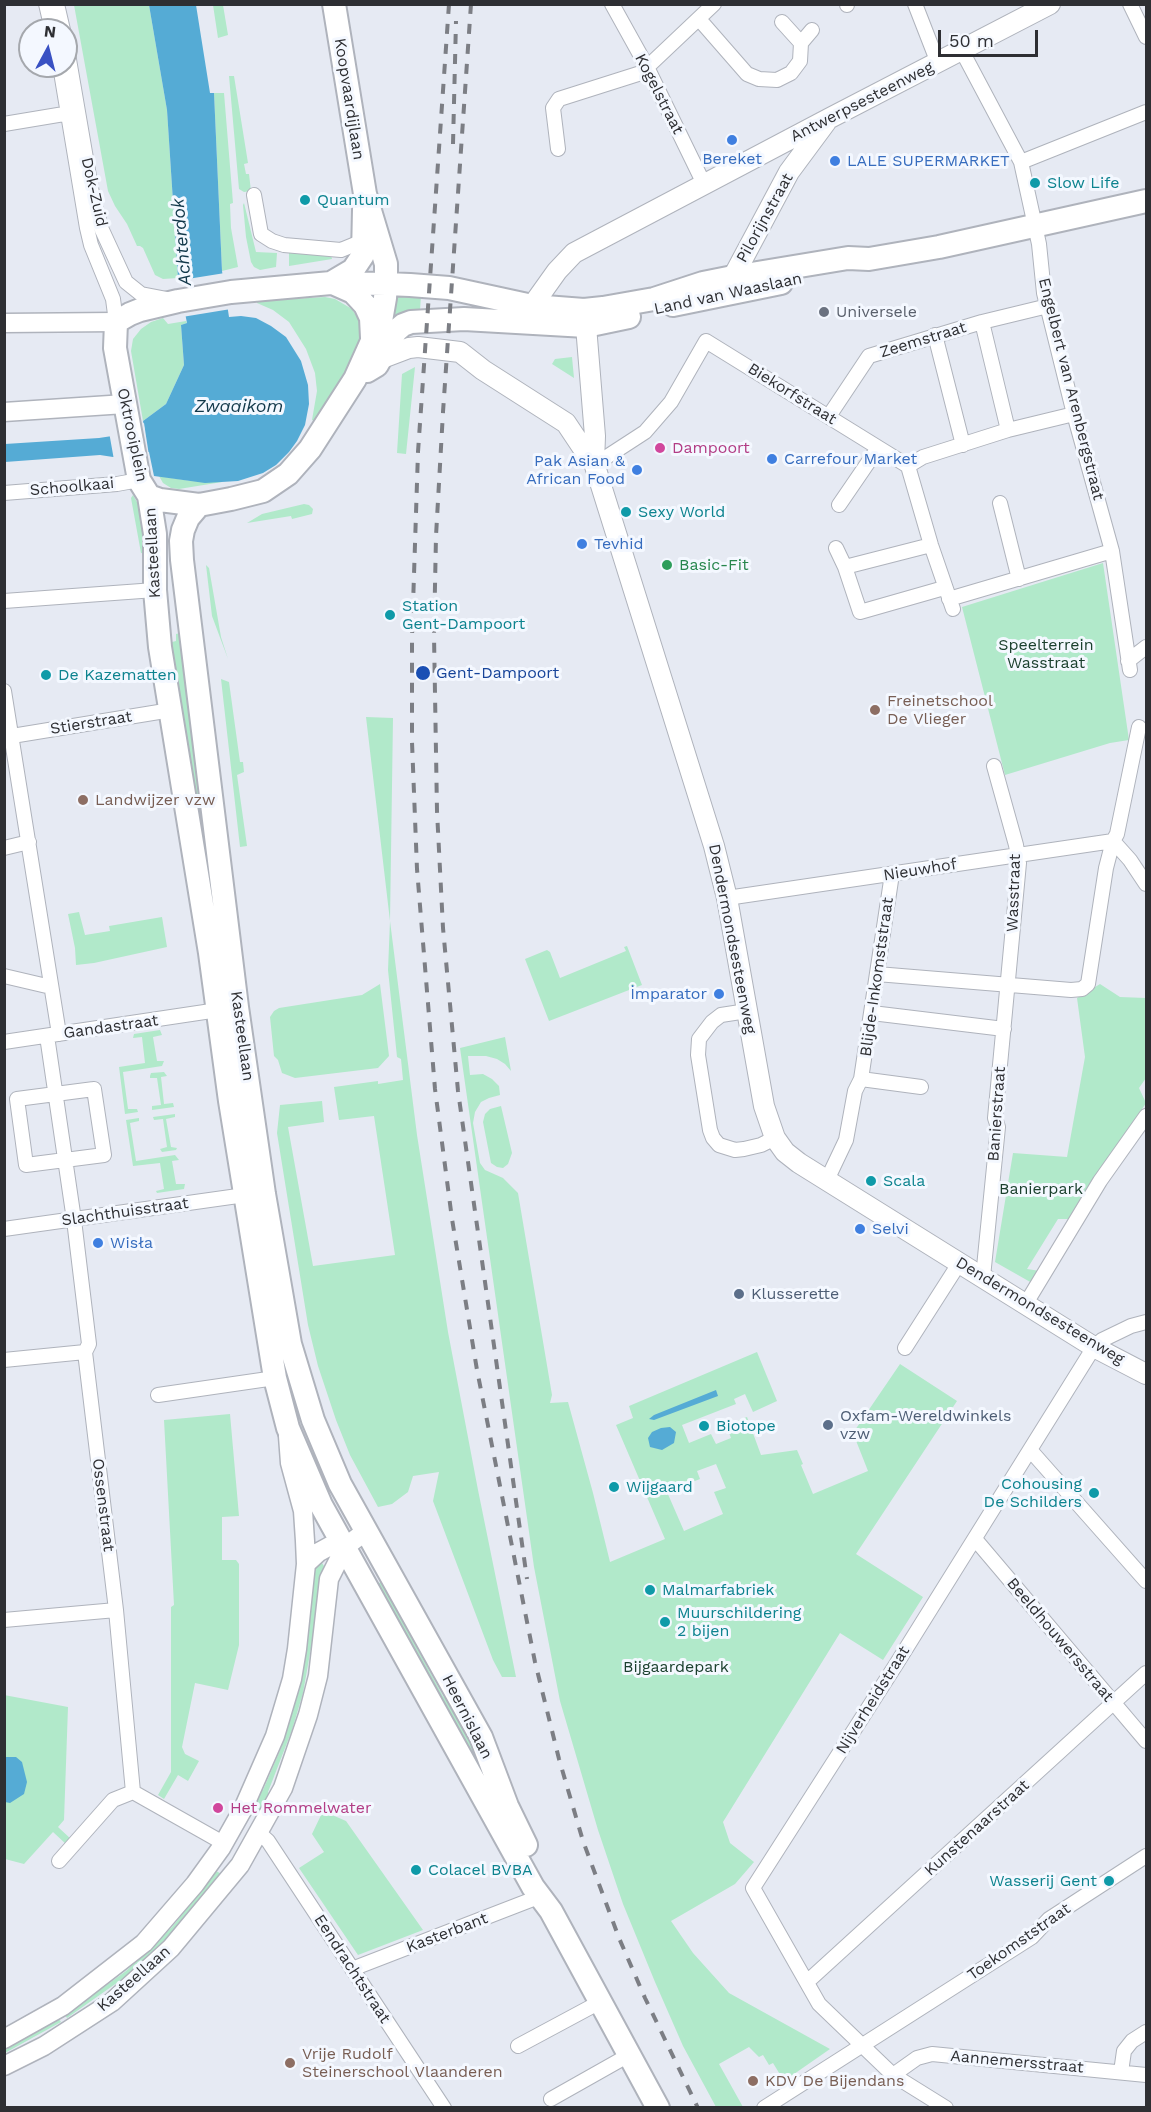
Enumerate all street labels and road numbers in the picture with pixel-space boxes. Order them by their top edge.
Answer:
street label: Koopvaardijlaan [330,37,368,161]
street label: Kogelstraat [630,50,688,138]
street label: Antwerpsesteenweg [787,58,937,146]
street label: Dok-Zuid [77,155,111,229]
street label: Pilorijnstraat [733,170,797,266]
street label: Land van Waaslaan [652,269,804,319]
street label: Engelbert van Arenbergstraat [1034,276,1108,502]
street label: Zeemstraat [877,318,969,362]
street label: Biekorfstraat [744,359,840,429]
street label: Oktrooiplein [113,386,151,484]
street label: Schoolkaai [29,474,115,500]
street label: Kasteellaan [141,507,165,599]
street label: Stierstraat [49,707,133,739]
street label: Dendermondsesteenweg [704,842,760,1036]
street label: Wasstraat [1003,854,1025,932]
street label: Nieuwhof [882,855,958,885]
street label: Blijde-Inkomststraat [856,896,898,1058]
street label: Kasteellaan [226,990,258,1082]
street label: Gandastraat [62,1011,160,1043]
street label: Banierstraat [984,1066,1010,1162]
street label: Slachthuisstraat [60,1194,190,1230]
street label: Dendermondsesteenweg [952,1253,1128,1369]
street label: Ossenstraat [88,1457,118,1553]
street label: Beeldhouwersstraat [1002,1574,1118,1706]
street label: Nijverheidstraat [832,1642,914,1758]
street label: Heernislaan [438,1672,496,1762]
street label: Kunstenaarstraat [921,1776,1033,1880]
street label: Toekomststraat [964,1899,1074,1985]
street label: Kasterbant [404,1909,490,1957]
street label: Eendrachtstraat [310,1911,394,2027]
street label: Kasteellaan [93,1942,175,2016]
street label: Aannemersstraat [950,2047,1084,2077]

